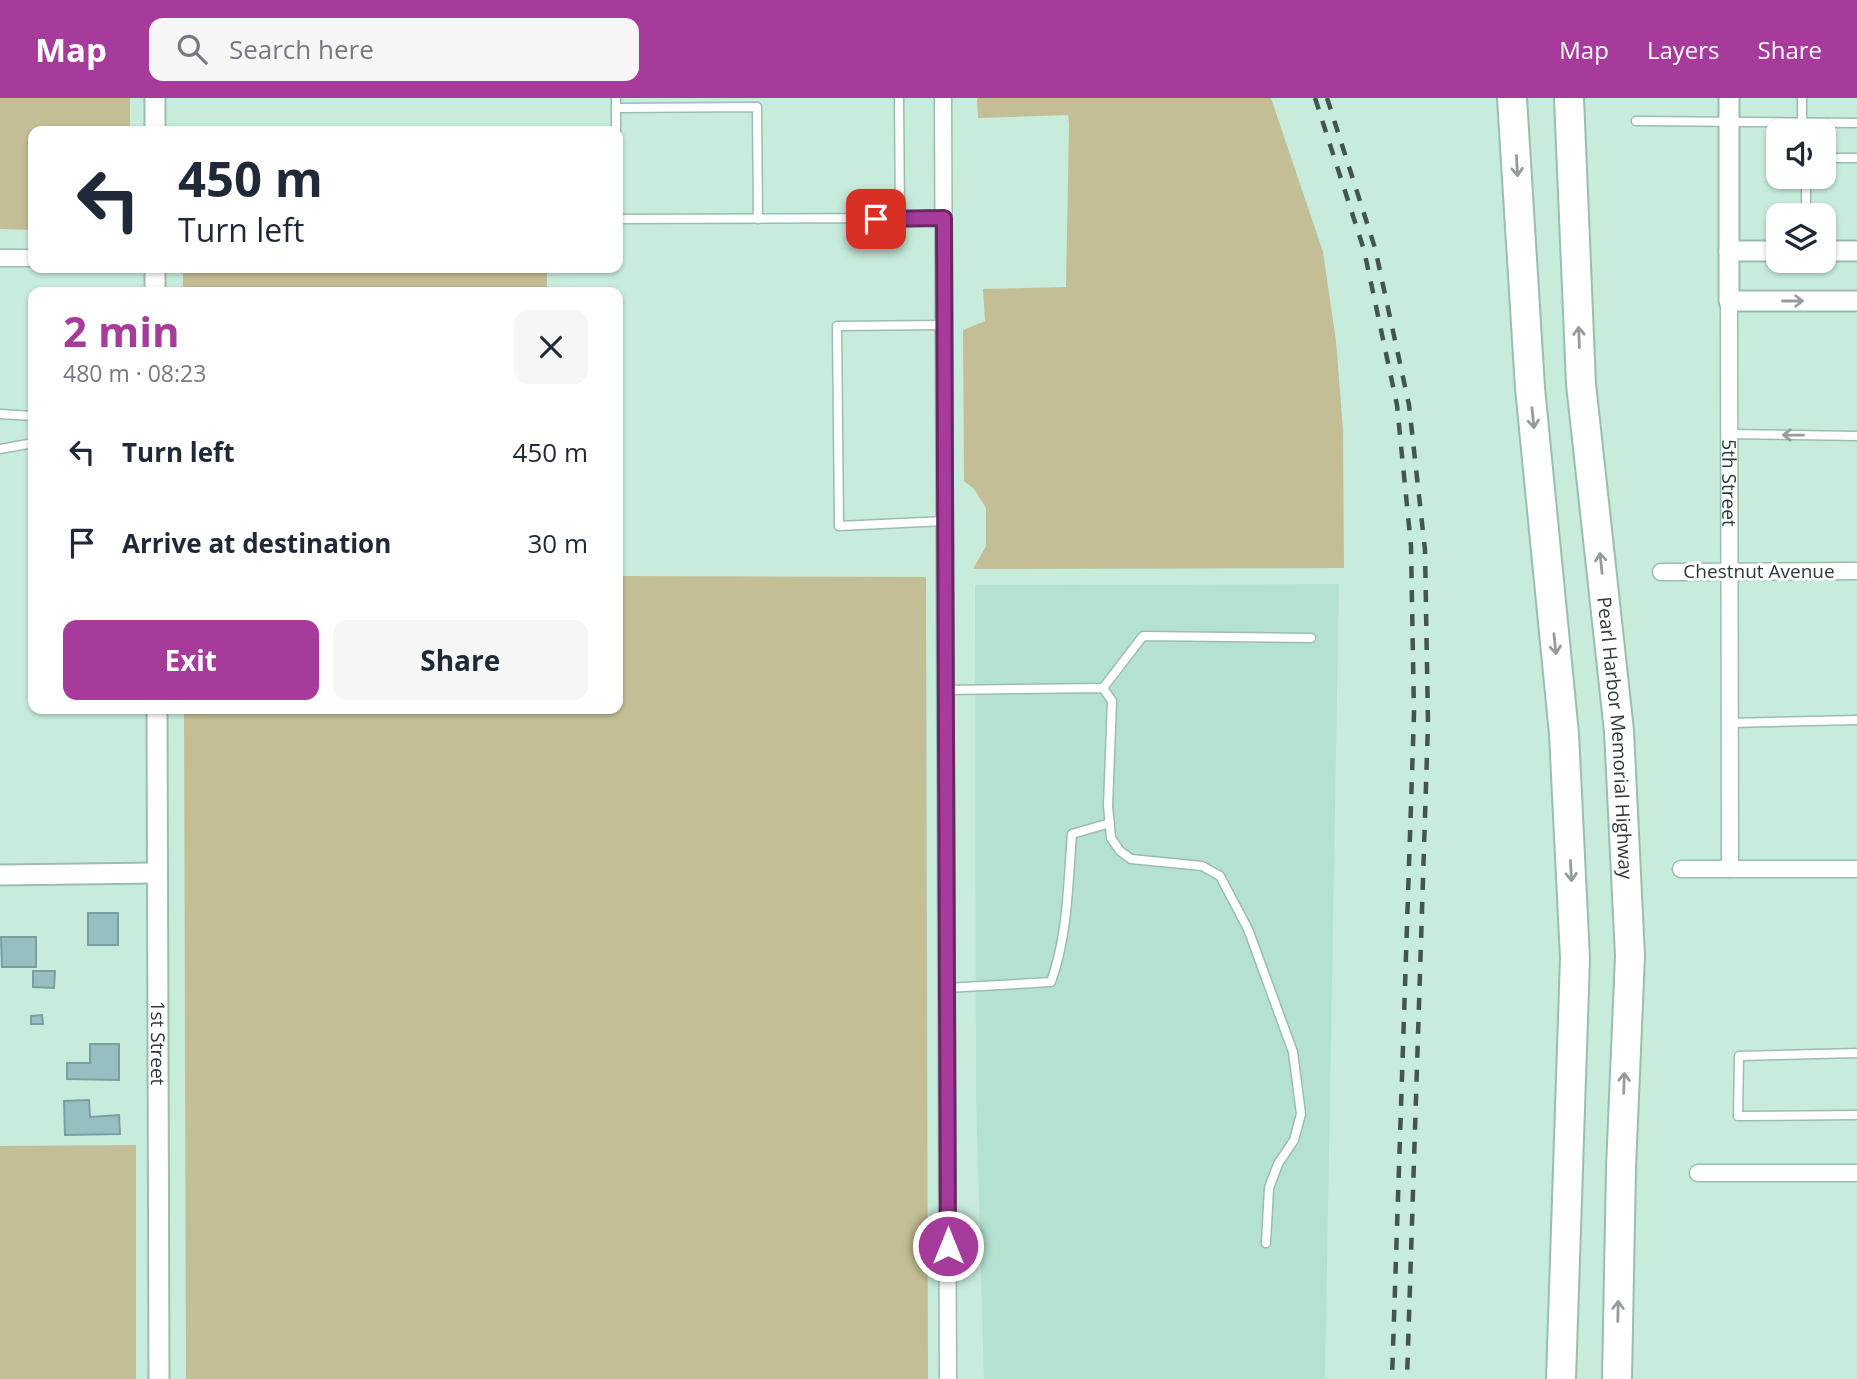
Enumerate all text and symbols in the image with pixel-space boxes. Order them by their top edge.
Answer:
search box [149,18,639,81]
text: Map [35,27,107,72]
icon: search [173,30,211,68]
text: Search here [229,31,374,67]
text: Map [1559,33,1609,66]
text: Layers [1647,33,1720,66]
text: Share [1758,33,1822,66]
map controls [1766,119,1836,273]
button: sound [1766,119,1836,189]
text: 450 m [178,145,323,211]
icon: left [63,154,154,245]
one-way arrow [1511,154,1524,177]
pin [846,189,906,249]
icon: arrive [857,200,895,238]
button: layers [1766,203,1836,273]
text: Turn left [178,208,304,251]
one-way arrow [1781,294,1804,308]
text: 2 min [63,302,180,359]
button: close [514,310,588,384]
one-way arrow [1572,326,1585,349]
text: 480 m · 08:23 [63,357,206,389]
one-way arrow [1527,406,1540,428]
one-way arrow [1782,428,1805,442]
icon: left [63,433,101,471]
text: Turn left [122,434,234,470]
text: 450 m [513,434,588,470]
street label: 5th Street [1716,439,1742,527]
icon: arrive [63,524,101,562]
text: Arrive at destination [122,525,391,561]
text: 30 m [527,525,588,561]
one-way arrow [1594,552,1607,575]
street label: Chestnut Avenue [1683,558,1835,584]
street label: Pearl Harbor Memorial Highway [1591,595,1639,880]
button: Exit [63,620,319,700]
button: Share [333,620,588,700]
one-way arrow [1549,632,1562,655]
one-way arrow [1565,859,1578,882]
street label: 1st Street [145,1001,171,1086]
one-way arrow [1618,1072,1631,1095]
position arrow [911,1209,985,1283]
one-way arrow [1611,1300,1625,1323]

